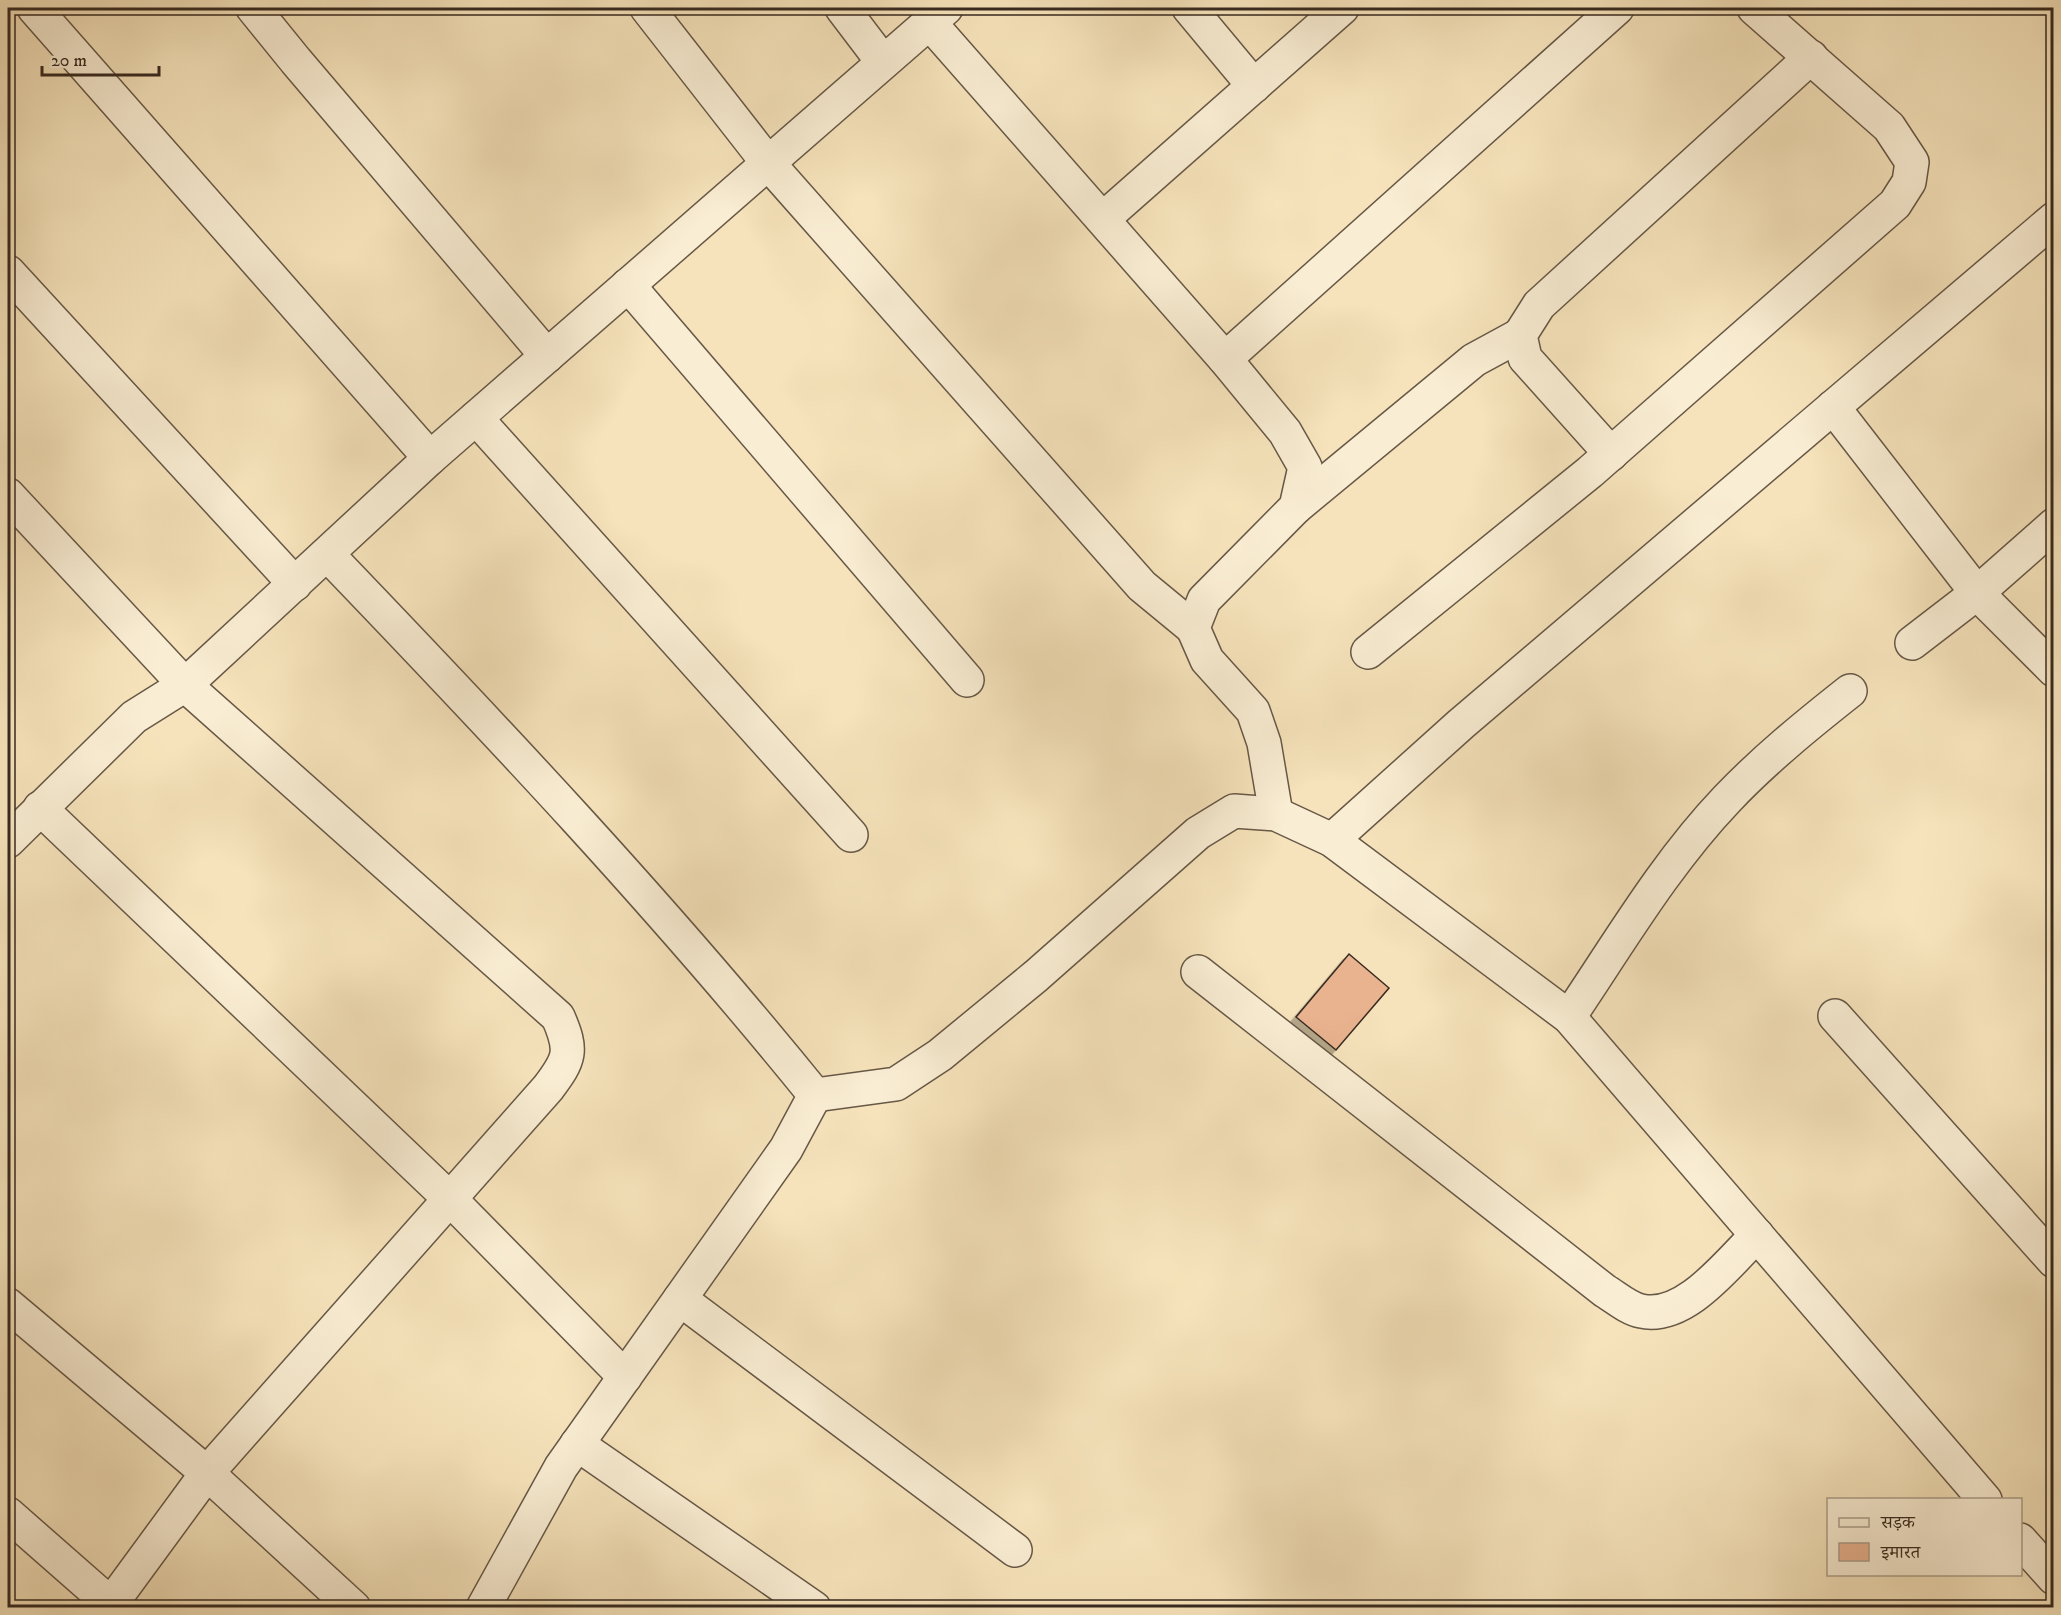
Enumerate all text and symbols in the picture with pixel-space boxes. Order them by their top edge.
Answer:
scale bar [42,39,159,77]
text: 20 m [51,50,87,72]
legend [1827,1498,2022,1576]
text: सड़क [1880,1512,1916,1534]
text: इमारत [1880,1542,1921,1564]

